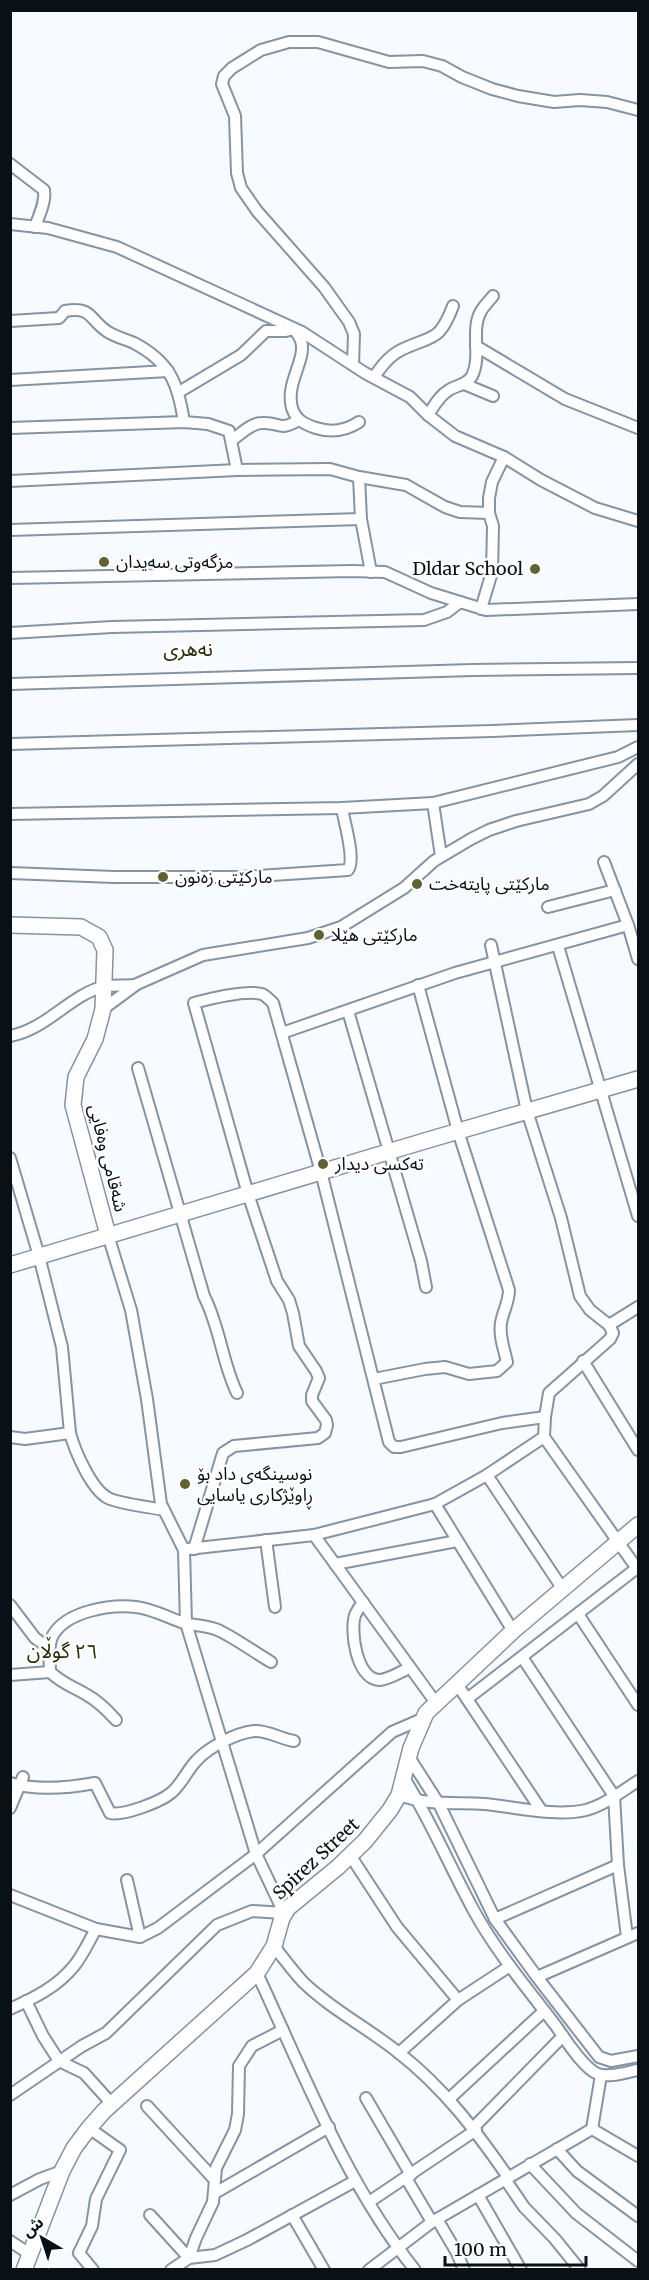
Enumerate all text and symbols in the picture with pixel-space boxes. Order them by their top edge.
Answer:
place label: مزگەوتی سەیدان [116,550,233,573]
marker: مزگەوتی سەیدان [97,555,111,569]
place label: Dldar School [413,557,523,580]
marker: Dldar School [528,562,542,576]
district label: نەھری [163,636,213,661]
place label: مارکێتی زەنون [175,865,273,888]
marker: مارکێتی زەنون [156,870,170,884]
place label: مارکێتی پایتەخت [429,872,550,895]
marker: مارکێتی پایتەخت [410,877,424,891]
place label: مارکێتی هێلا [331,923,418,946]
marker: مارکێتی هێلا [312,928,326,942]
street label: شەقامی وەفایی [84,1102,133,1214]
place label: تەكسی دیدار [334,1152,424,1175]
marker: تەكسی دیدار [316,1157,330,1171]
place label: نوسینگەی داد بۆ ڕاوێژكاری یاسایی [197,1462,313,1510]
marker: نوسینگەی داد بۆ ڕاوێژكاری یاسایی [178,1477,192,1491]
district label: ٢٦ گوڵان [27,1636,97,1663]
street label: Spirez Street [268,1813,364,1905]
north arrow [12,2208,72,2268]
text: ش [18,2212,47,2241]
scale bar [445,2229,586,2267]
text: 100 m [454,2238,507,2261]

